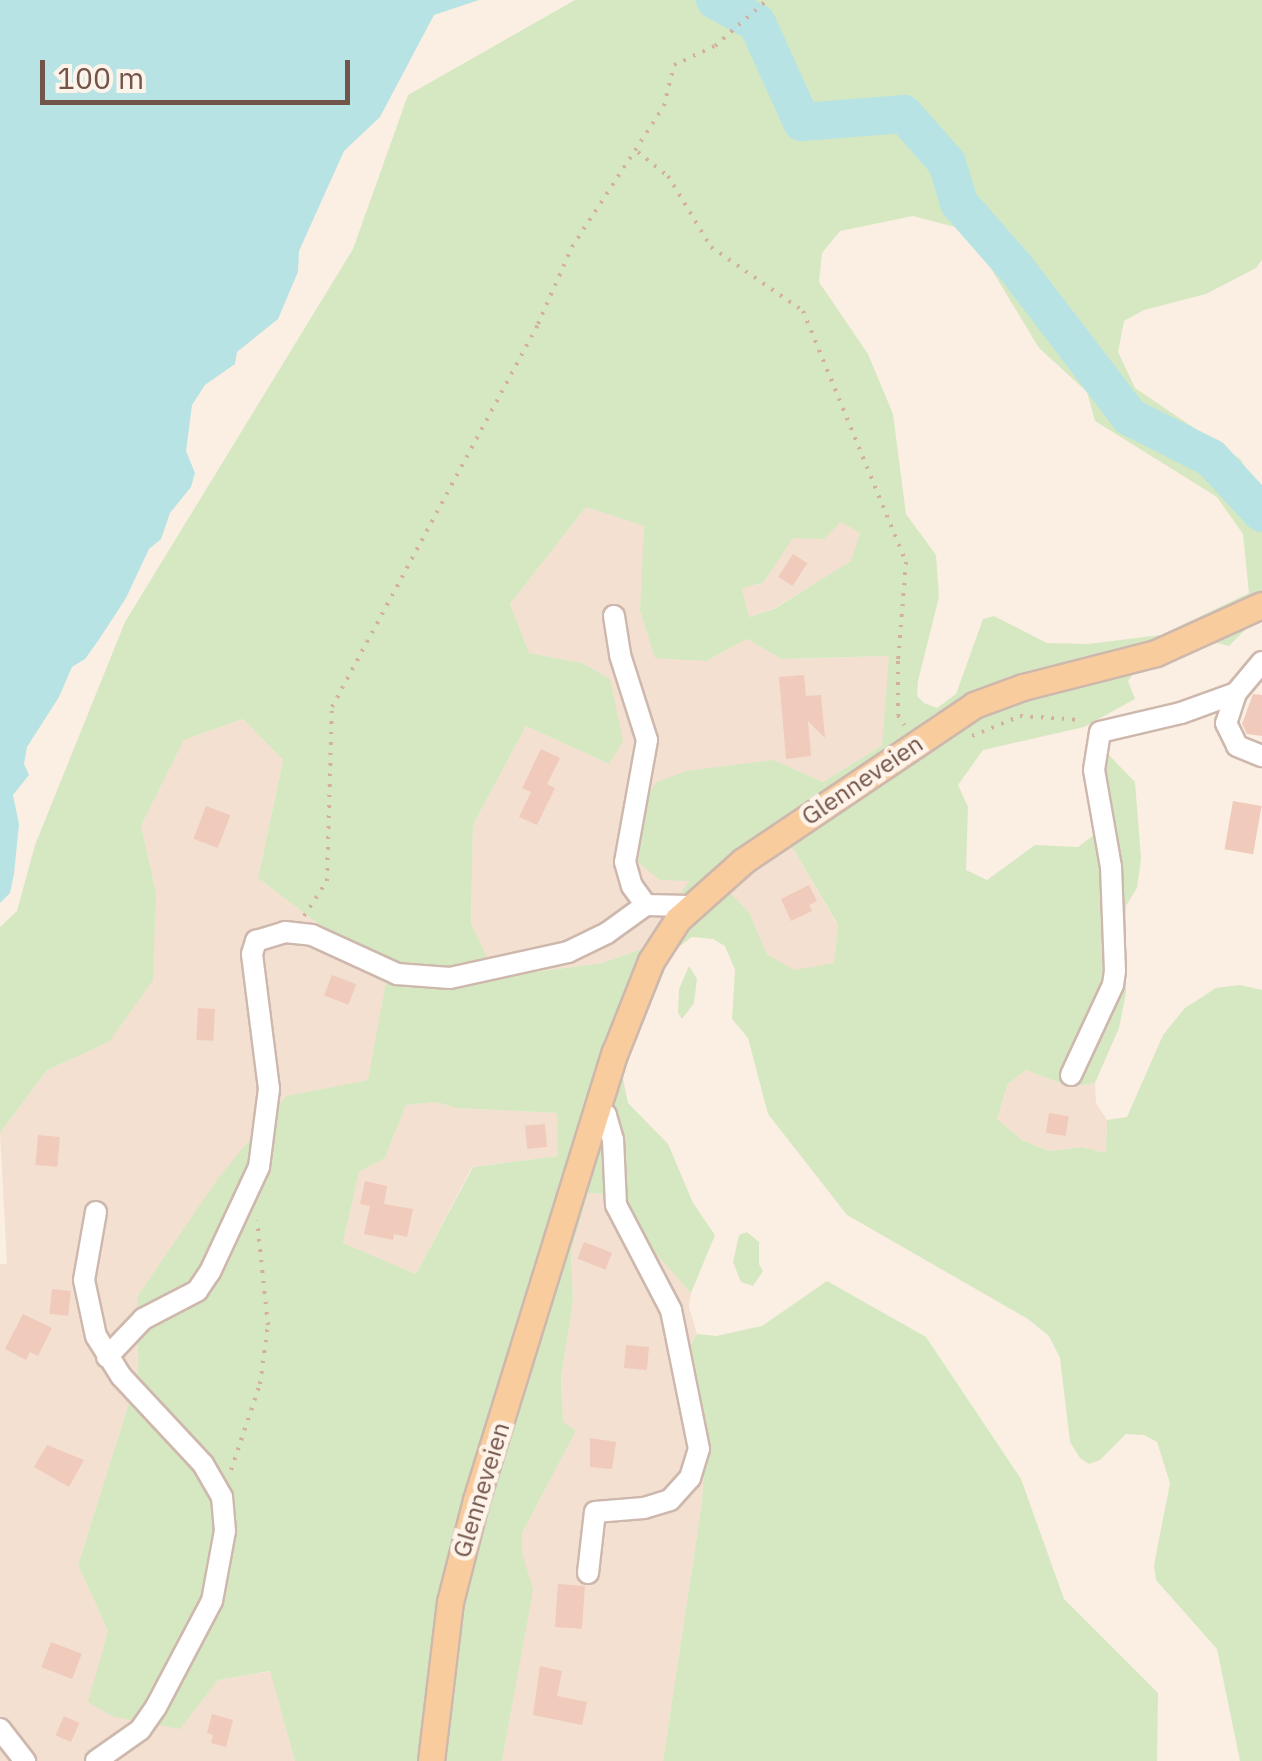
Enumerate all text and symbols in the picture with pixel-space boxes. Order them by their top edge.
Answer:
scale bar [45,40,355,102]
text: 100 m [57,58,144,97]
street label: Glenneveien [796,728,928,832]
street label: Glenneveien [446,1419,516,1561]

